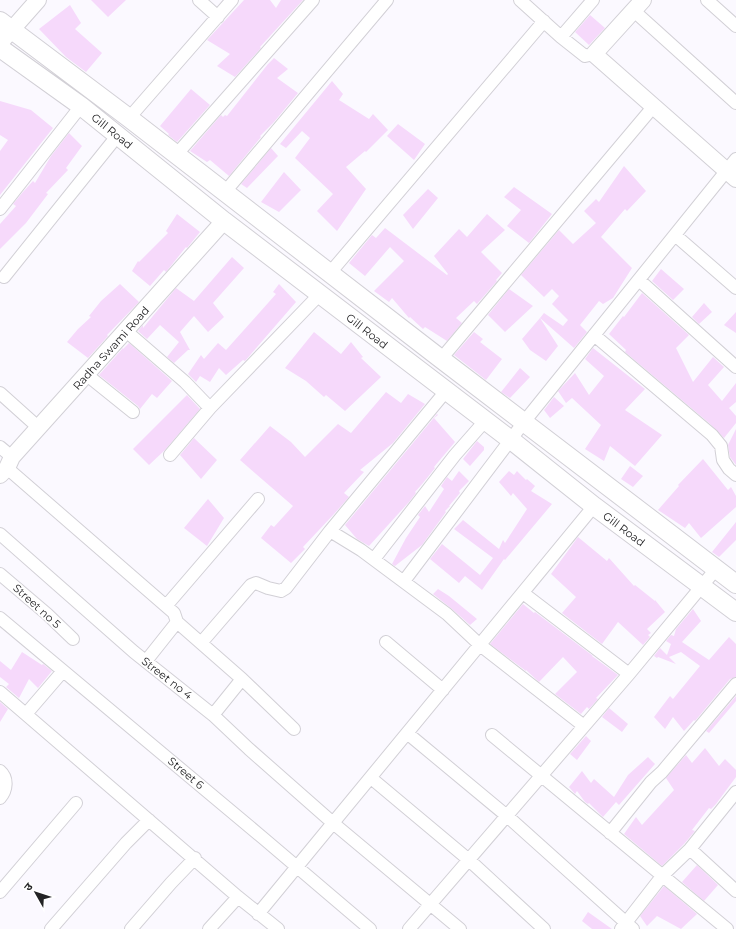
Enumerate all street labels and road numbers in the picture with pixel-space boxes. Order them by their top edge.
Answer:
street label: Gill Road [89,110,135,152]
street label: Radha Swami Road [70,303,152,393]
street label: Gill Road [343,310,391,352]
street label: Gill Road [600,509,648,549]
street label: Street no 5 [10,581,64,631]
street label: Street no 4 [139,654,196,703]
street label: Street 6 [165,754,207,792]

